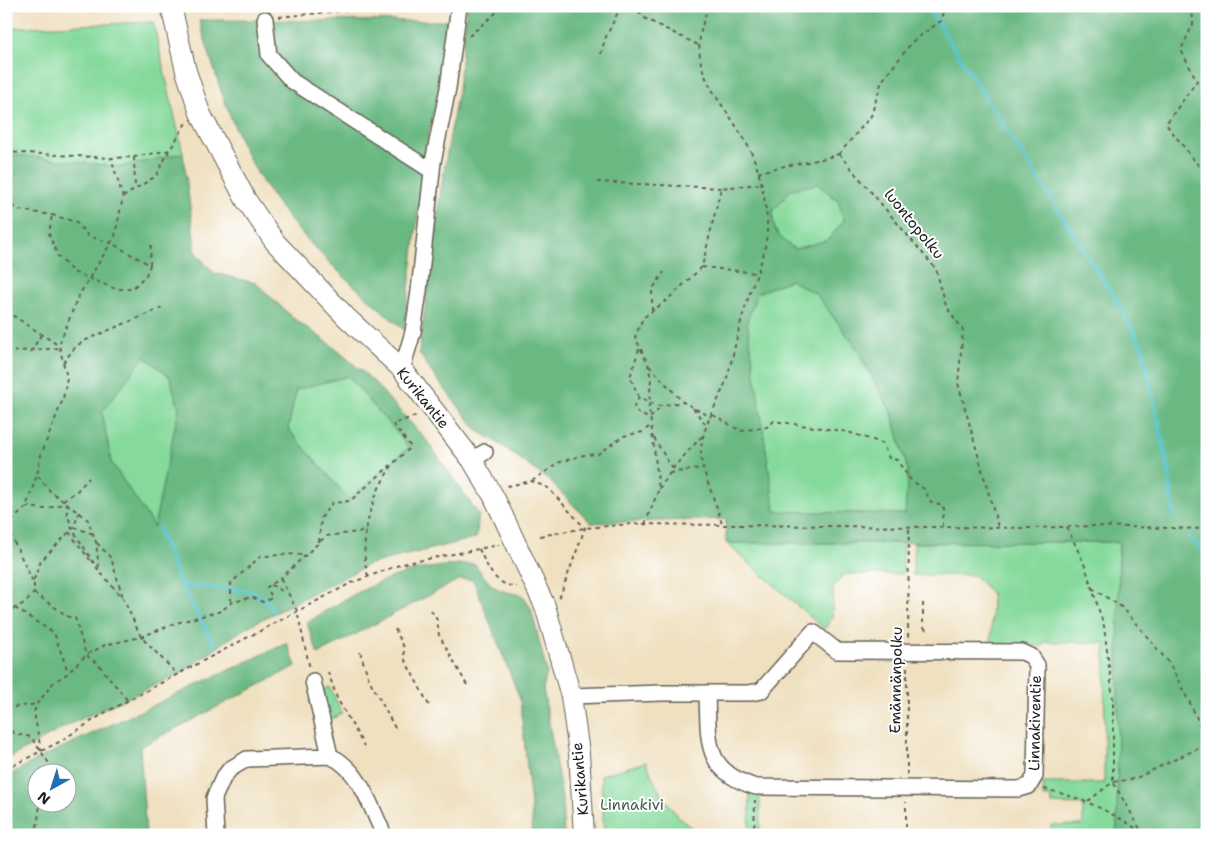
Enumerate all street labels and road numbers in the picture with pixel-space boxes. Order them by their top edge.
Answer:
street label: luontopolku [879,185,949,263]
street label: Kurikantie [392,363,454,433]
street label: Emännänpolku [885,626,907,734]
street label: Linnakiventie [1024,675,1046,771]
street label: Kurikantie [567,742,593,816]

